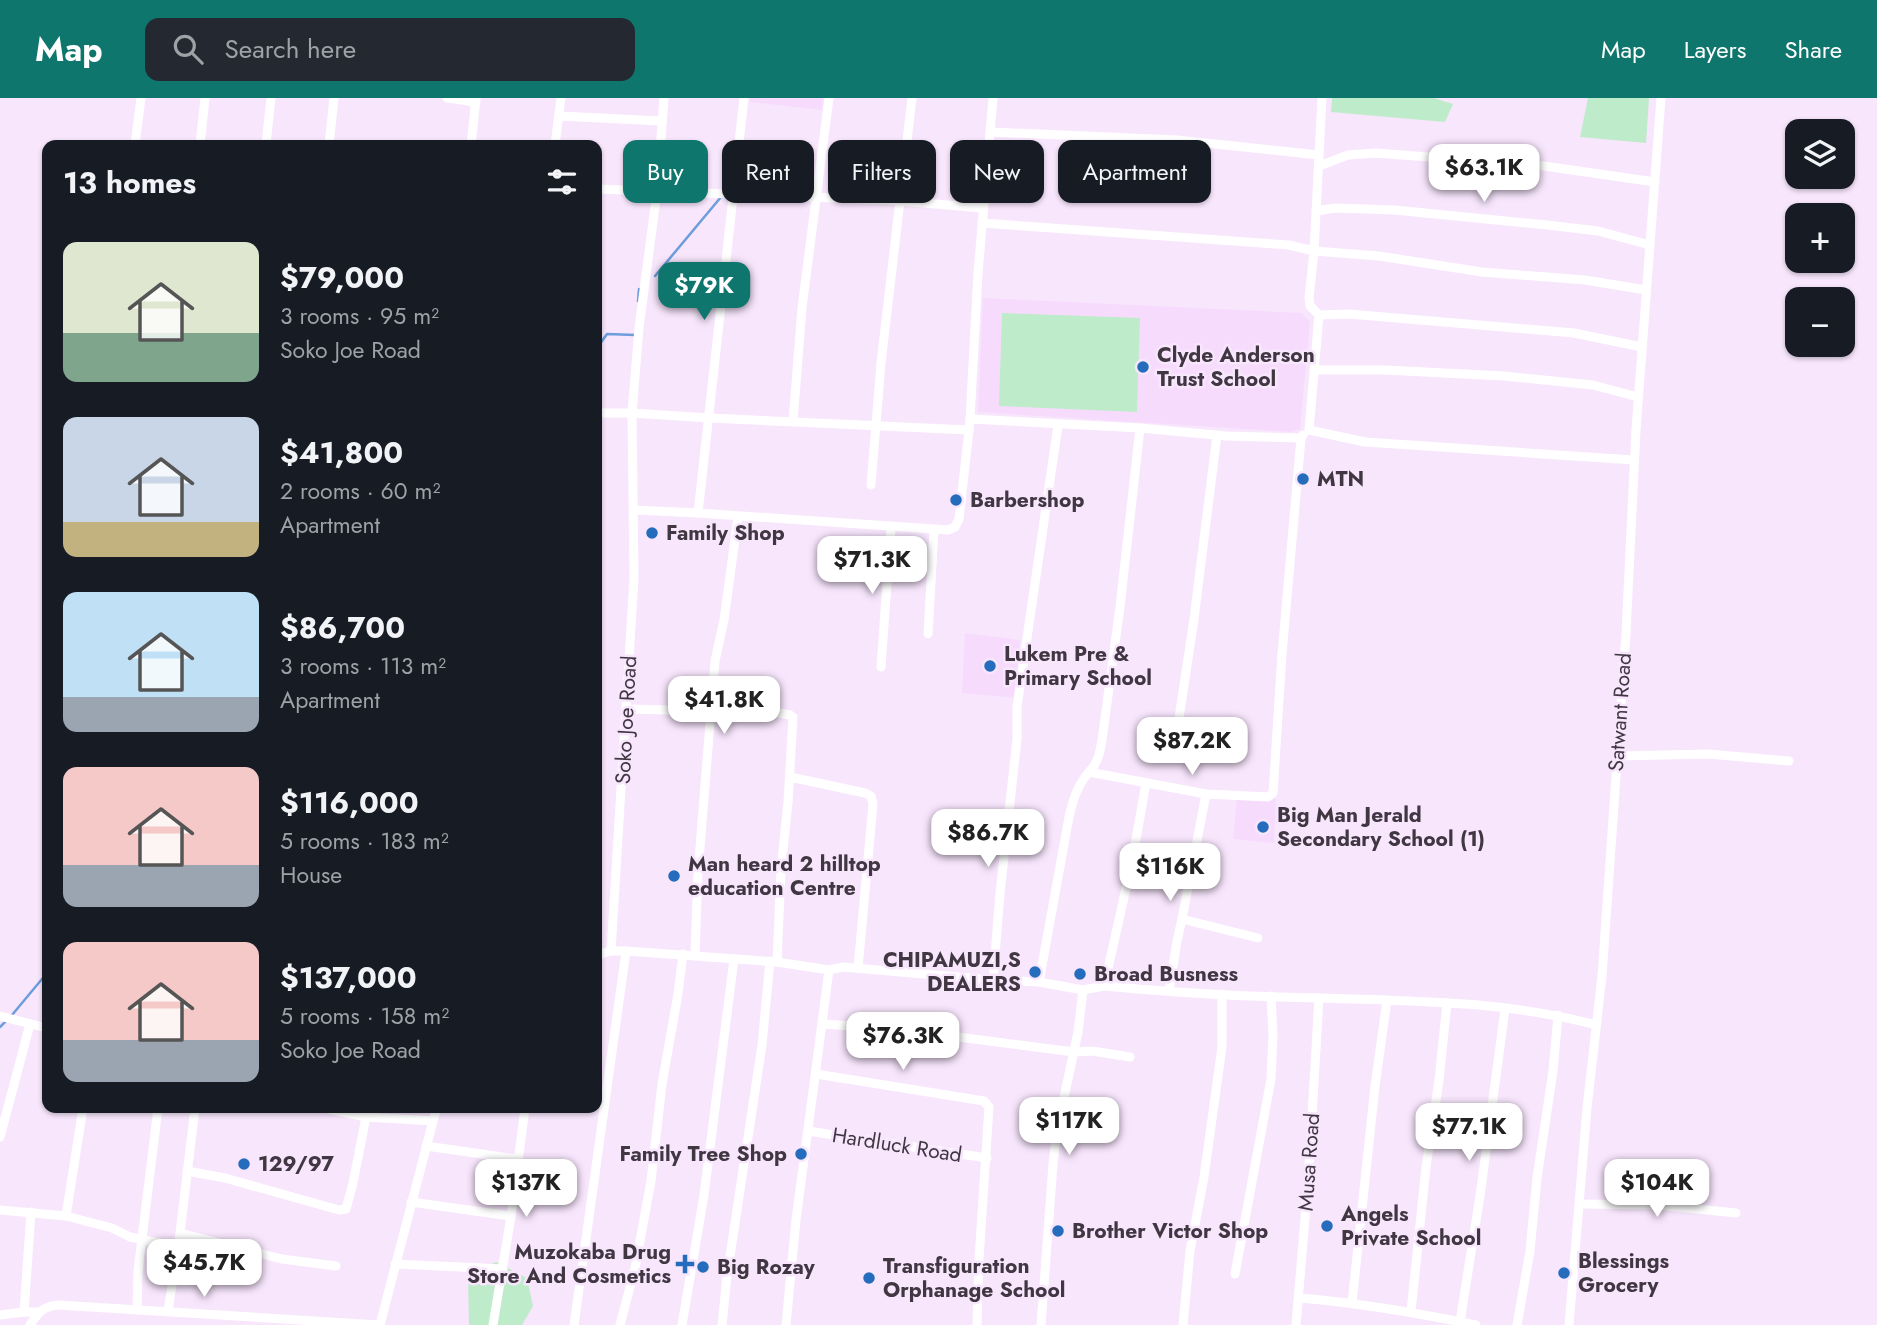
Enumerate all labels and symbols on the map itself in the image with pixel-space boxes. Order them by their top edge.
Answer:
pin: $63.1K [1427,144,1541,204]
pin: $79K [663,262,745,322]
place label: Clyde Anderson Trust School [1157,340,1315,394]
marker: Clyde Anderson Trust School [1135,359,1151,375]
place label: MTN [1317,464,1364,494]
marker: MTN [1295,471,1311,487]
place label: Barbershop [970,485,1084,515]
marker: Barbershop [948,492,964,508]
place label: Family Shop [666,518,785,548]
marker: Family Shop [644,525,660,541]
pin: $71.3K [815,536,929,596]
place label: Lukem Pre & Primary School [1004,639,1152,693]
street label: Satwant Road [1601,652,1639,772]
street label: Soko Joe Road [608,655,644,785]
marker: Lukem Pre & Primary School [982,658,998,674]
pin: $41.8K [667,676,781,736]
pin: $87.2K [1135,718,1249,777]
place label: Big Man Jerald Secondary School (1) [1277,800,1485,854]
pin: $86.7K [931,810,1045,869]
marker: Big Man Jerald Secondary School (1) [1255,819,1271,835]
pin: $116K [1121,844,1219,903]
place label: Man heard 2 hilltop education Centre [688,849,881,903]
marker: Man heard 2 hilltop education Centre [666,868,682,884]
place label: CHIPAMUZI,S DEALERS [883,945,1021,999]
place label: Broad Busness [1094,959,1239,989]
marker: CHIPAMUZI,S DEALERS [1027,964,1043,980]
marker: Broad Busness [1072,966,1088,982]
pin: $76.3K [846,1012,960,1072]
pin: $117K [1020,1098,1118,1157]
pin: $77.1K [1412,1104,1526,1163]
street label: Musa Road [1291,1112,1327,1212]
street label: Hardluck Road [830,1120,964,1170]
place label: Family Tree Shop [620,1139,787,1169]
marker: Family Tree Shop [793,1146,809,1162]
place label: 129/97 [258,1149,334,1179]
marker: 129/97 [236,1156,252,1172]
pin: $137K [477,1160,575,1219]
pin: $104K [1608,1160,1706,1219]
place label: Angels Private School [1340,1199,1481,1253]
place label: Brother Victor Shop [1072,1216,1268,1246]
marker: Angels Private School [1319,1218,1335,1234]
marker: Brother Victor Shop [1050,1223,1066,1239]
place label: Muzokaba Drug Store And Cosmetics [467,1237,671,1291]
pin: $45.7K [147,1240,261,1299]
place label: Blessings Grocery [1578,1246,1669,1300]
place label: Transfiguration Orphanage School [883,1251,1066,1305]
place label: Big Rozay [717,1252,816,1282]
marker: Muzokaba Drug Store And Cosmetics [677,1256,693,1272]
marker: Big Rozay [695,1259,711,1275]
marker: Blessings Grocery [1556,1265,1572,1281]
marker: Transfiguration Orphanage School [861,1270,877,1286]

